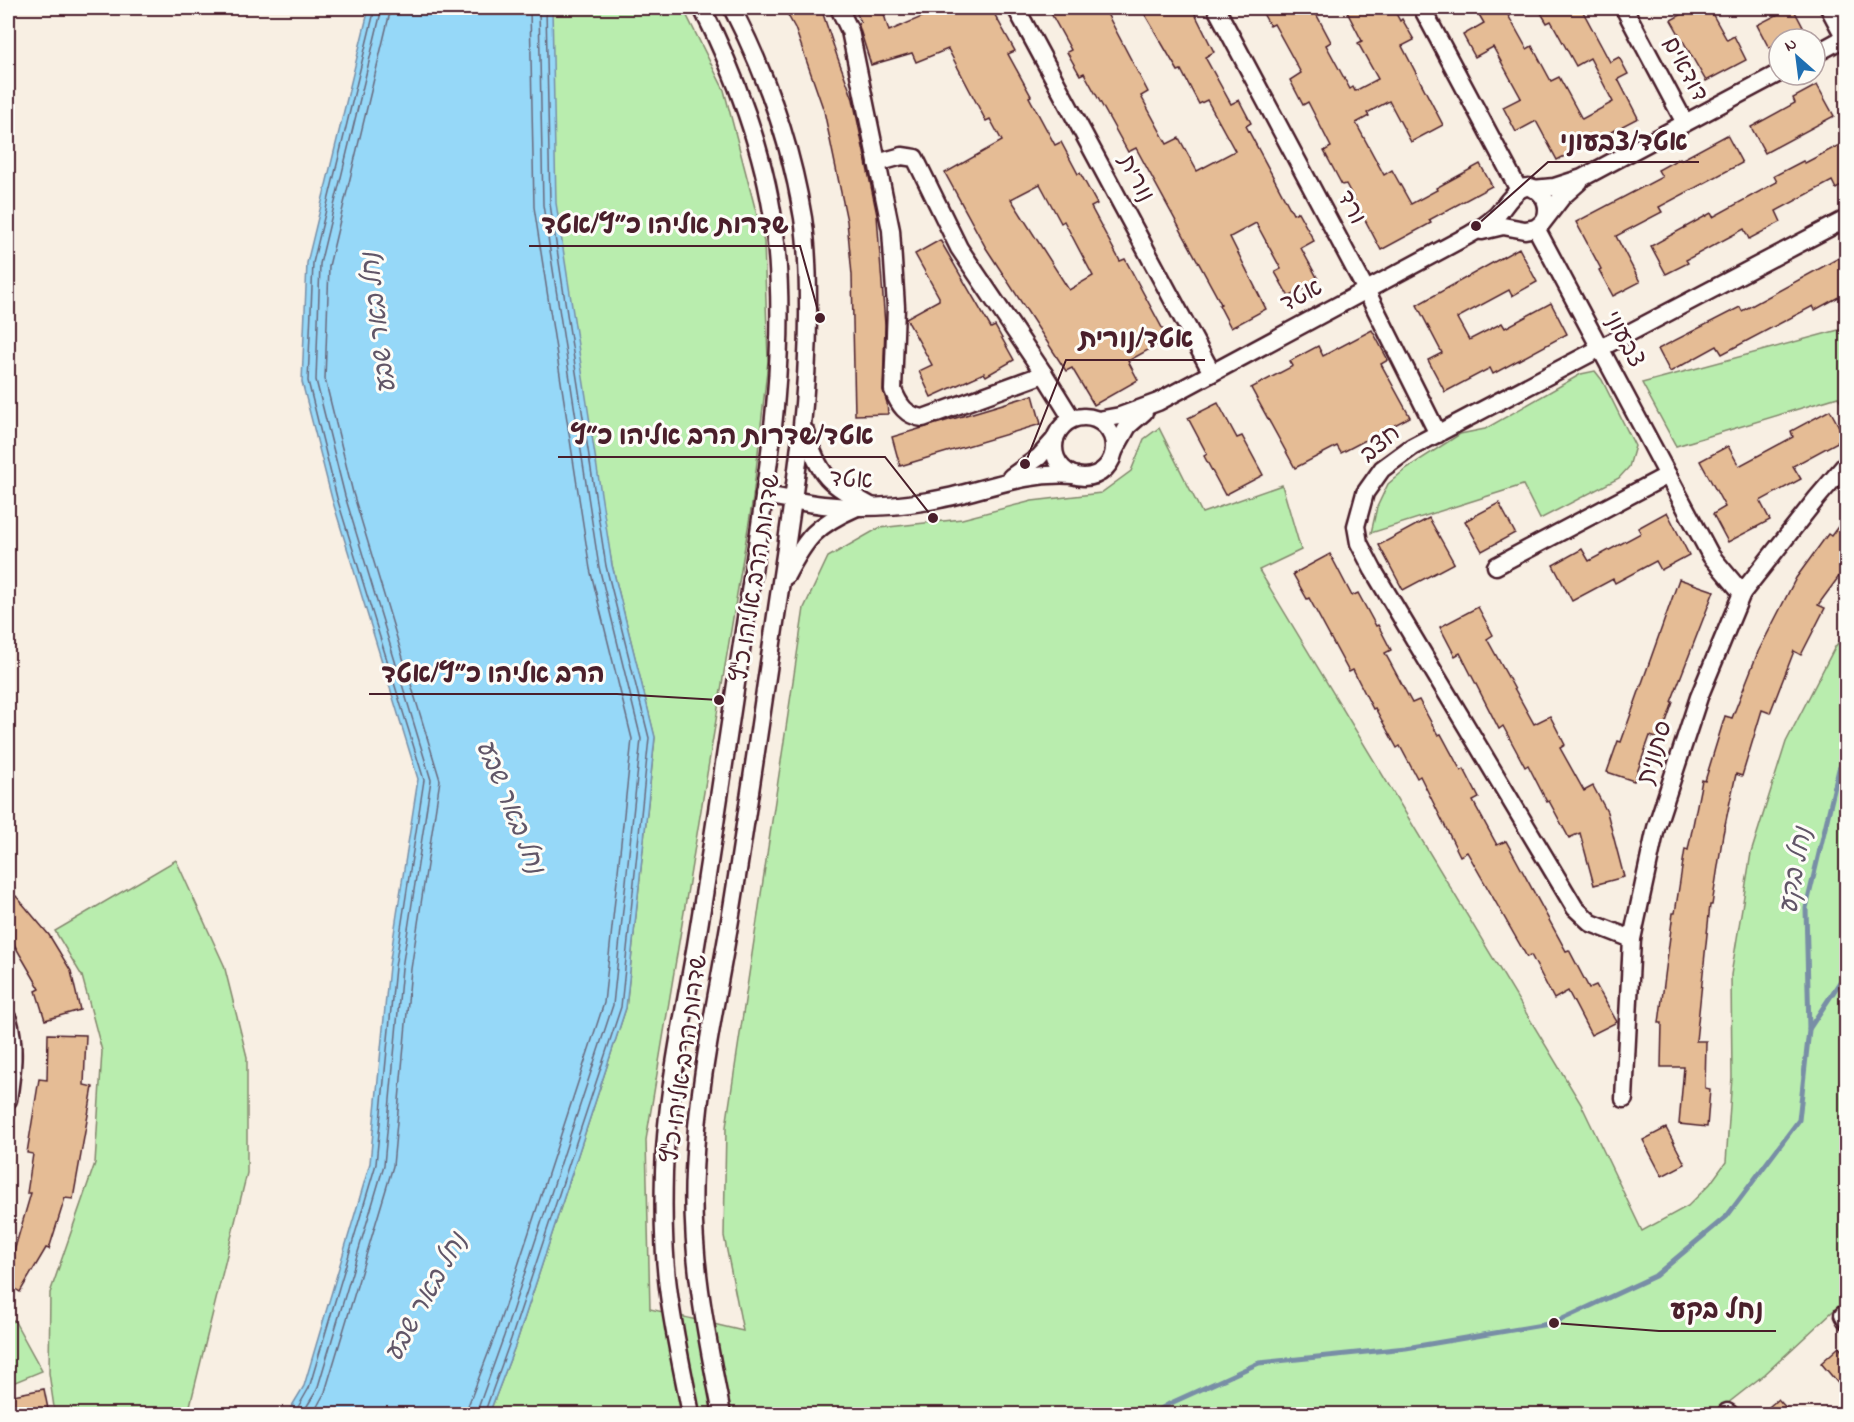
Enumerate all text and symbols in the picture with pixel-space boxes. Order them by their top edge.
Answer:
north arrow [1767,27,1827,87]
street label: דודאים [1652,31,1716,109]
text: N [1780,32,1801,59]
callout: אטד/צבעוני [1548,118,1699,162]
text: אטד/צבעוני [1560,125,1688,163]
street label: נורית [1107,147,1162,209]
street label: ורד [1326,184,1374,232]
callout: שדרות אליהו כ״ץ/אטד [529,202,800,246]
text: שדרות אליהו כ״ץ/אטד [541,208,789,246]
water label: נחל באר שבע [352,249,408,396]
street label: אטד [1275,271,1329,323]
street label: צבעוני [1593,305,1653,375]
callout: אטד/נורית [1066,316,1205,360]
text: אטד/נורית [1077,322,1193,360]
callout: אטד/שדרות הרב אליהו כ״ץ [558,413,885,457]
street label: חצב [1353,418,1409,472]
text: אטד/שדרות הרב אליהו כ״ץ [571,419,873,457]
street label: אטד [828,462,874,500]
street label: שדרות הרב אליהו כ"ץ [723,471,791,685]
callout: הרב אליהו כ״ץ/אטד [369,650,617,694]
text: הרב אליהו כ״ץ/אטד [381,657,605,695]
street label: סתונית [1629,717,1683,789]
water label: נחל באר שבע [465,734,554,881]
water label: נחל בקע [1771,823,1824,917]
street label: שדרות הרב אליהו כ"ץ [654,952,718,1166]
water label: נחל באר שבע [376,1226,479,1369]
callout: נחל בקע [1659,1287,1776,1331]
text: נחל בקע [1670,1293,1764,1331]

